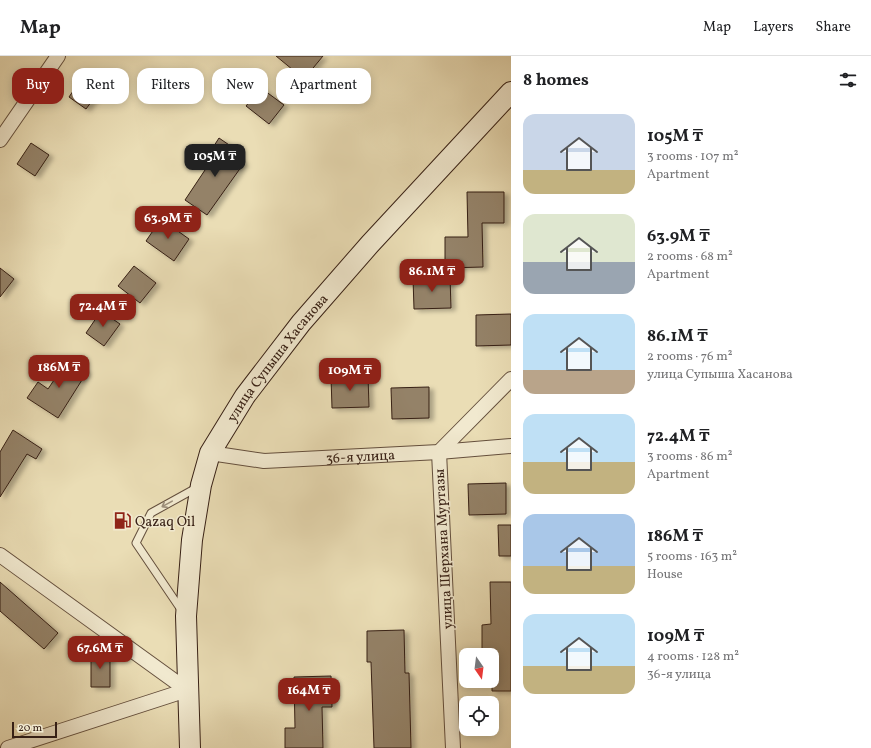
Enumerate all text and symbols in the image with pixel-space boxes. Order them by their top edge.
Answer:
text: Map [20,15,61,41]
text: Map [703,18,731,37]
text: Layers [753,18,793,37]
text: Share [815,18,851,37]
chip: Buy [12,68,64,104]
chip: Rent [72,68,129,104]
chip: Filters [137,68,204,104]
chip: New [212,68,268,104]
chip: Apartment [276,68,371,104]
text: 8 homes [523,69,589,92]
icon: filters [837,69,859,91]
text: 105M ₸ [647,125,703,148]
icon: home [555,130,603,178]
pin: 105M ₸ [182,144,248,178]
text: 105M ₸ [193,148,237,166]
text: 3 rooms · 107 m² [647,148,738,166]
text: Apartment [647,166,710,184]
pin: 63.9M ₸ [131,206,205,240]
text: 63.9M ₸ [144,210,192,228]
text: 63.9M ₸ [647,225,710,248]
icon: home [555,230,603,278]
text: 2 rooms · 68 m² [647,248,733,266]
pin: 86.1M ₸ [395,259,469,293]
text: 86.1M ₸ [409,263,455,281]
text: Apartment [647,266,710,284]
street label: улица Супыша Хасанова [223,290,333,426]
pin: 72.4M ₸ [66,294,140,328]
text: 72.4M ₸ [79,298,127,316]
text: 86.1M ₸ [647,325,708,348]
icon: home [555,330,603,378]
text: 2 rooms · 76 m² [647,348,732,366]
pin: 186M ₸ [26,355,92,389]
pin: 109M ₸ [317,358,383,392]
text: 186M ₸ [37,359,81,377]
text: 109M ₸ [328,362,372,380]
text: улица Супыша Хасанова [647,366,793,384]
text: 72.4M ₸ [647,425,710,448]
icon: home [555,430,603,478]
street label: 36-я улица [325,446,395,469]
text: 3 rooms · 86 m² [647,448,732,466]
text: Apartment [647,466,710,484]
street label: улица Шерхана Муртазы [431,468,458,630]
one-way arrow [161,500,173,508]
fuel station icon: Qazaq Oil [112,511,132,531]
place label: Qazaq Oil [135,513,195,532]
text: 186M ₸ [647,525,703,548]
icon: home [555,530,603,578]
text: 5 rooms · 163 m² [647,548,737,566]
text: House [647,566,683,584]
text: 109M ₸ [647,625,705,648]
icon: home [555,630,603,678]
pin: 67.6M ₸ [63,636,137,670]
text: 67.6M ₸ [77,640,123,658]
north arrow [459,648,499,688]
map controls [459,648,499,736]
text: 4 rooms · 128 m² [647,648,739,666]
text: 36-я улица [647,666,711,684]
pin: 164M ₸ [276,678,342,712]
text: 164M ₸ [287,682,331,700]
button: locate [459,696,499,736]
scale bar [12,720,57,739]
text: 20 m [18,721,42,736]

